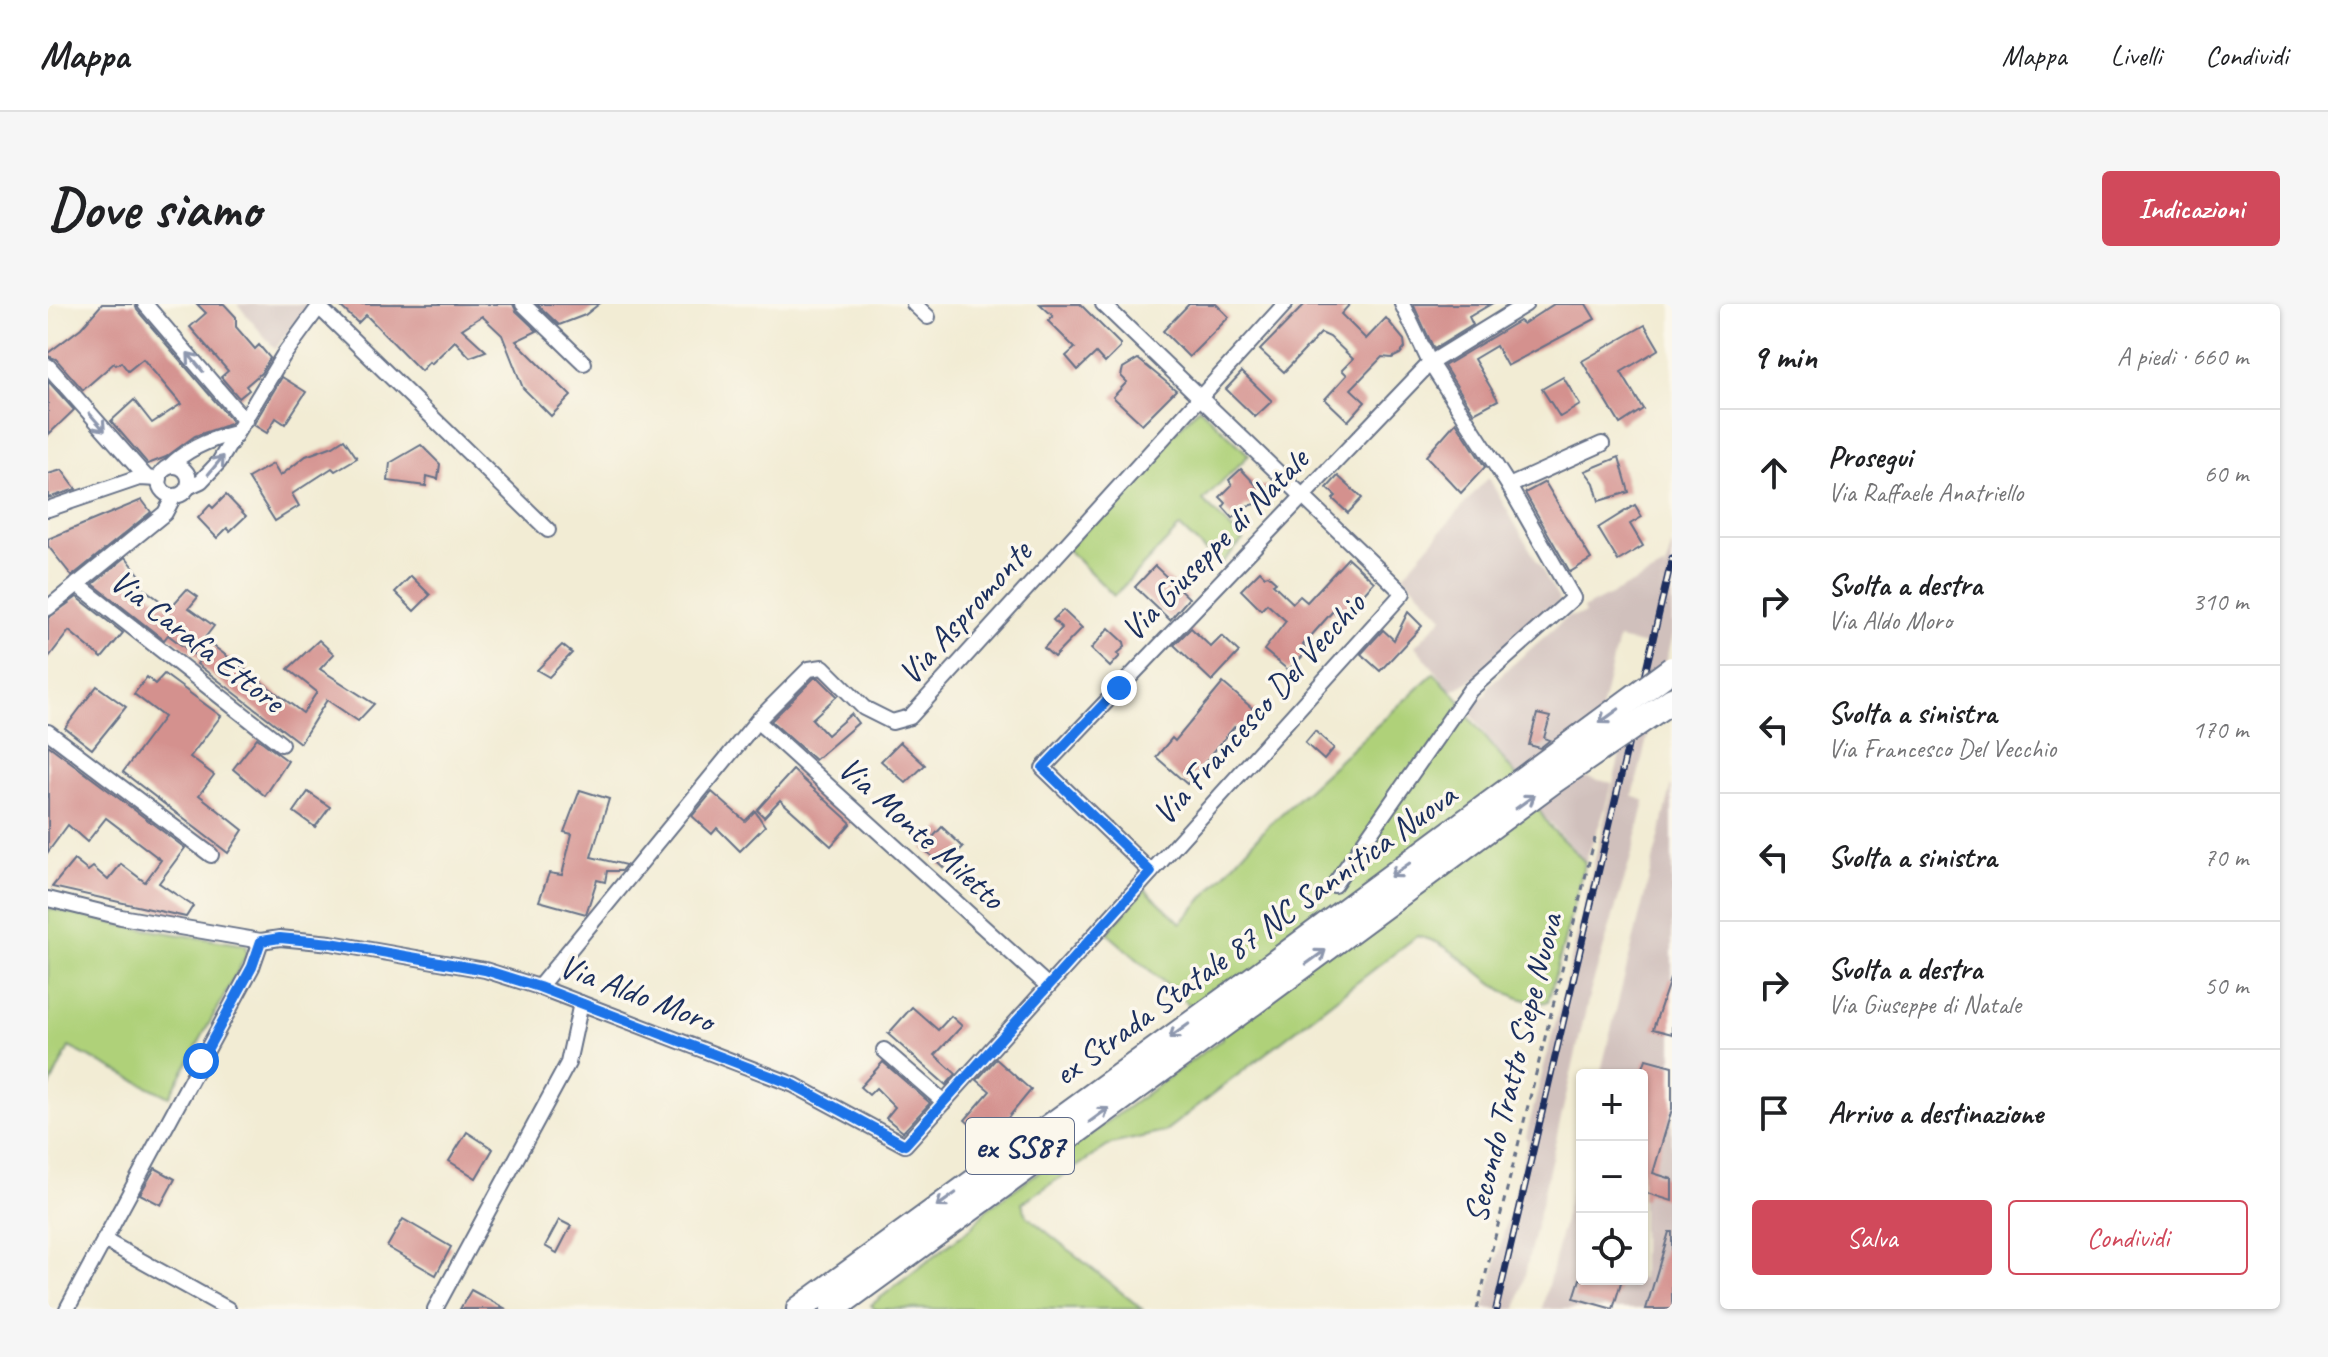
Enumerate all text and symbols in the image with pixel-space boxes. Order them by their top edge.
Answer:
text: Mappa [40,32,129,79]
text: Mappa [2002,38,2067,73]
text: Livelli [2111,38,2161,73]
text: Condividi [2205,38,2288,73]
button: Indicazioni [2102,171,2280,246]
text: Dove siamo [48,173,260,244]
text: 9 min [1752,335,1817,378]
text: A piedi · 660 m [2117,340,2248,373]
one-way arrow [186,353,204,373]
one-way arrow [88,411,106,431]
street label: Via Giuseppe di Natale [1111,437,1320,650]
text: Prosegui [1828,438,1912,476]
icon: ahead [1752,451,1796,495]
one-way arrow [207,455,225,475]
text: 60 m [2204,457,2248,490]
text: Via Raffaele Anatriello [1828,476,2023,509]
street label: Via Aspromonte [888,530,1042,693]
street label: Via Carafa Ettore [102,559,296,724]
text: Svolta a destra [1828,566,1982,604]
icon: right [1752,579,1796,623]
street label: Via Francesco Del Vecchio [1143,582,1376,834]
text: 310 m [2192,585,2248,618]
text: Via Aldo Moro [1828,604,1952,637]
route end [1101,670,1137,706]
text: Svolta a sinistra [1828,694,1997,732]
one-way arrow [1599,707,1620,724]
icon: left [1752,707,1796,751]
text: 170 m [2192,713,2248,746]
text: Via Francesco Del Vecchio [1828,732,2056,765]
street label: Via Monte Miletto [829,746,1015,920]
street label: ex Strada Statale 87 NC Sannitica Nuova [1044,772,1466,1095]
one-way arrow [1514,794,1536,811]
icon: left [1752,835,1796,879]
text: Svolta a sinistra [1828,838,1997,876]
text: 70 m [2204,841,2248,874]
one-way arrow [1390,861,1411,878]
street label: Secondo Tratto Siepe Nuova [1453,907,1572,1227]
street label: Via Aldo Moro [553,943,724,1043]
one-way arrow [1305,948,1326,965]
text: Svolta a destra [1828,950,1982,988]
icon: right [1752,963,1796,1007]
text: 50 m [2204,969,2248,1002]
text: Via Giuseppe di Natale [1828,988,2021,1021]
one-way arrow [1169,1023,1191,1039]
route start [183,1043,219,1079]
map controls [1576,1069,1648,1285]
button: + [1576,1069,1648,1141]
icon: arrive [1752,1091,1796,1135]
text: Arrivo a destinazione [1828,1094,2043,1132]
one-way arrow [1088,1107,1110,1123]
road number: ex SS87 [966,1118,1074,1174]
button: − [1576,1141,1648,1213]
one-way arrow [936,1191,957,1208]
button: Salva [1752,1200,1992,1275]
button: Condividi [2008,1200,2248,1275]
button: locate [1576,1213,1648,1285]

